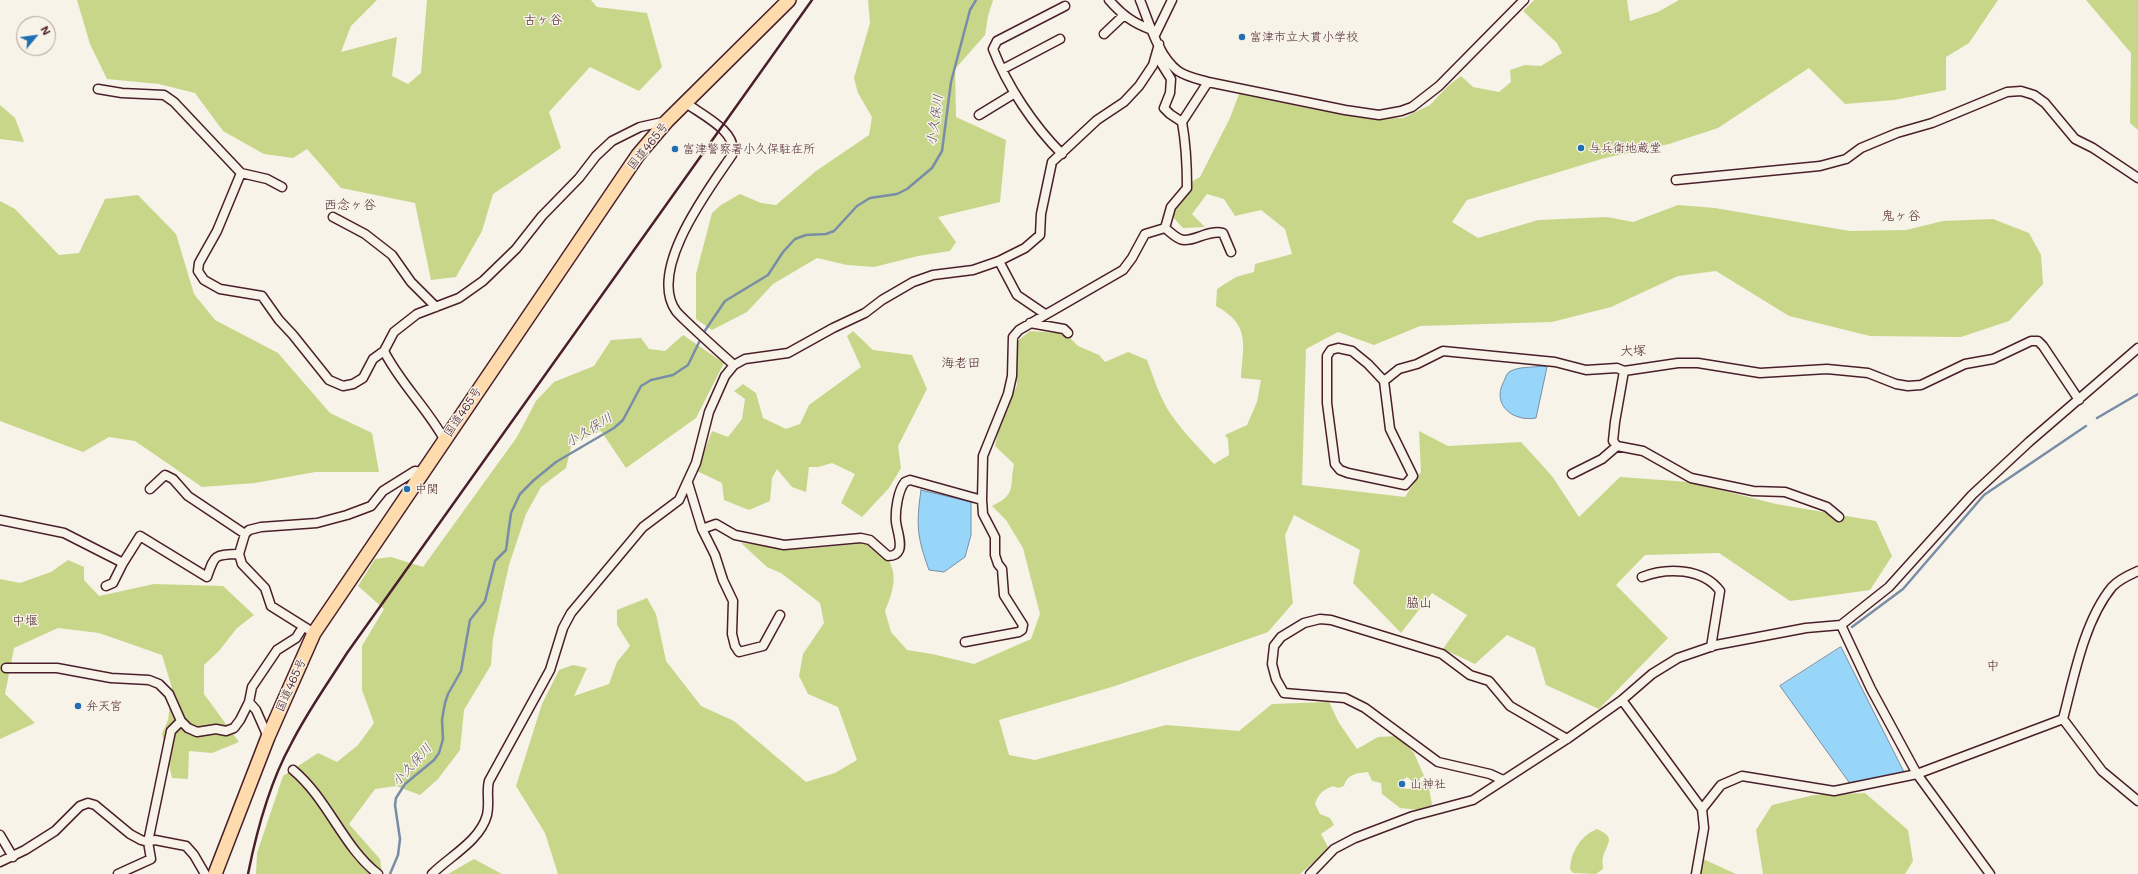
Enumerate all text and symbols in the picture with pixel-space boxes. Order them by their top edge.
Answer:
district label: 古ヶ谷 [524,12,562,28]
north arrow [16,16,56,56]
text: N [37,23,55,38]
place label: 富津市立大貫小学校 [1250,30,1358,44]
marker: 富津市立大貫小学校 [1237,32,1247,42]
water label: 小久保川 [924,93,946,147]
street label: 国道465号 [624,119,672,173]
place label: 与兵衛地蔵堂 [1589,141,1661,155]
place label: 富津警察署小久保駐在所 [683,142,815,156]
marker: 与兵衛地蔵堂 [1576,143,1586,153]
marker: 富津警察署小久保駐在所 [670,144,680,154]
district label: 西念ヶ谷 [324,197,376,213]
district label: 鬼ヶ谷 [1882,208,1920,224]
district label: 大塚 [1620,343,1646,359]
district label: 海老田 [942,355,980,371]
street label: 国道465号 [441,384,485,440]
water label: 小久保川 [563,410,615,450]
place label: 中関 [415,482,439,496]
marker: 中関 [402,484,412,494]
district label: 脇山 [1406,595,1432,611]
district label: 中堰 [12,613,38,629]
street label: 国道465号 [273,656,309,714]
district label: 中 [1987,658,1999,674]
place label: 弁天宮 [86,699,122,713]
marker: 弁天宮 [73,701,83,711]
water label: 小久保川 [389,740,435,790]
place label: 山神社 [1410,777,1446,791]
marker: 山神社 [1397,779,1407,789]

